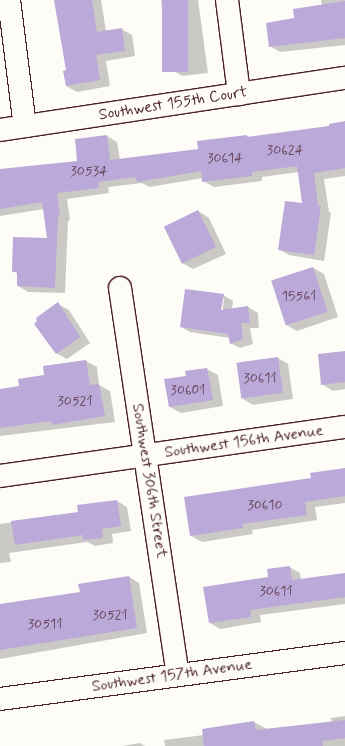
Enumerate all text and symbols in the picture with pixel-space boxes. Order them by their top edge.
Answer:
street label: Southwest 155th Court [97,83,249,125]
house number: 30624 [267,142,303,158]
house number: 30614 [207,150,243,166]
house number: 30534 [71,163,107,179]
house number: 15561 [282,288,316,304]
house number: 30611 [243,370,277,386]
house number: 30601 [171,382,205,398]
house number: 30521 [58,393,92,409]
street label: Southwest 306th Street [127,402,171,560]
street label: Southwest 156th Avenue [163,421,325,463]
house number: 30610 [247,497,283,513]
house number: 30611 [259,583,293,599]
house number: 30521 [93,607,127,623]
house number: 30511 [28,616,62,632]
street label: Southwest 157th Avenue [91,655,253,697]

